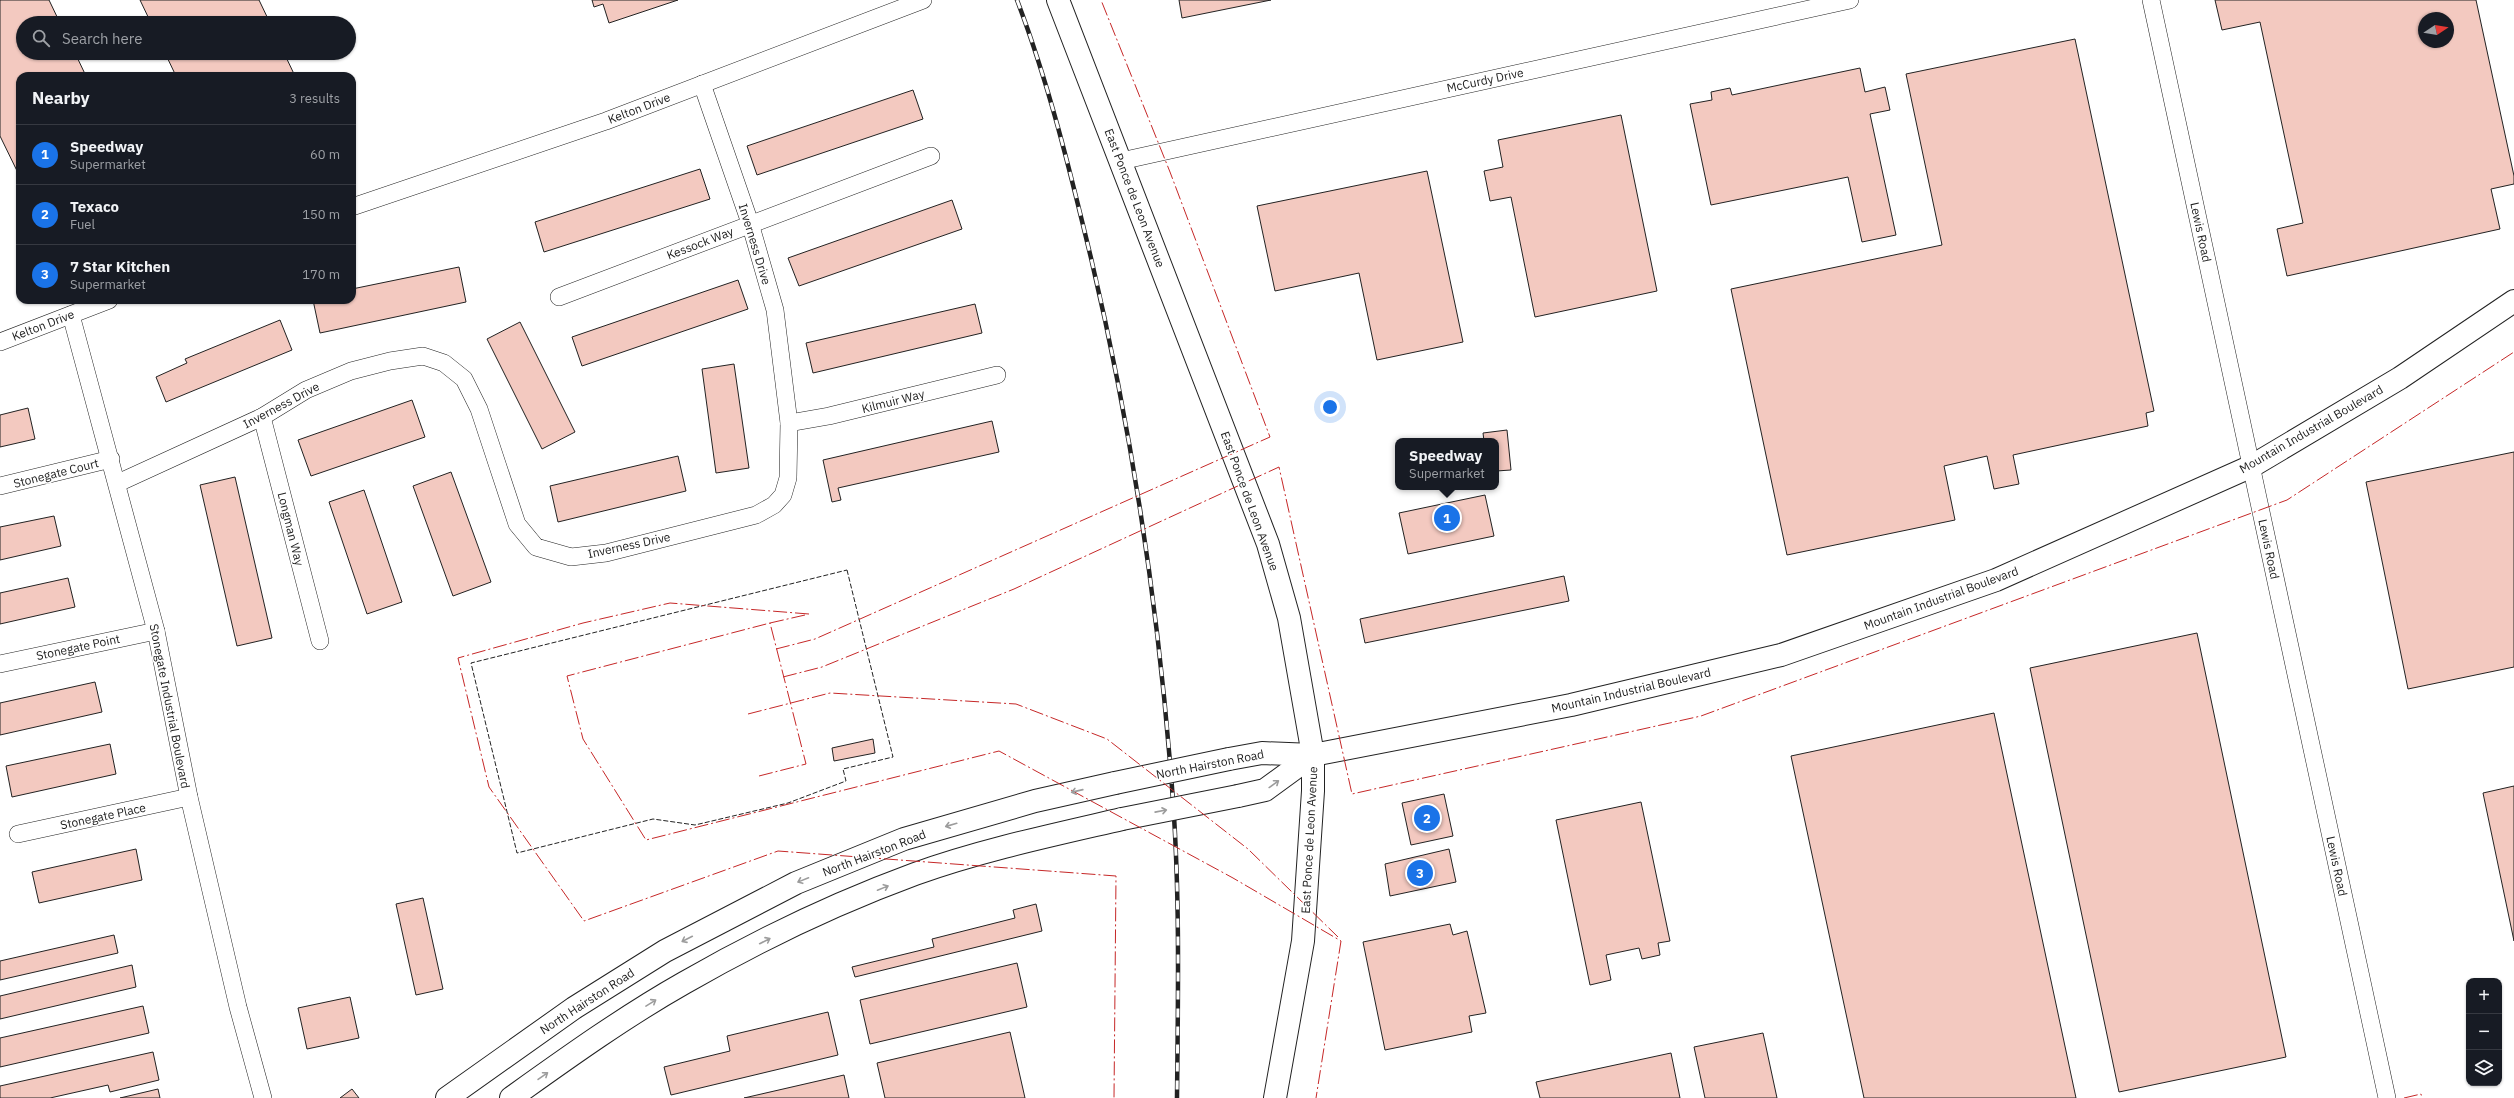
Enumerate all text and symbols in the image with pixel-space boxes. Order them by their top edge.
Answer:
north arrow [2418,12,2454,48]
search box [16,16,356,60]
icon: search [30,27,52,49]
text: Search here [62,29,142,48]
street label: McCurdy Drive [1445,64,1525,95]
text: Nearby [32,87,90,109]
street label: Kelton Drive [606,89,673,127]
text: 3 results [289,90,340,107]
street label: East Ponce de Leon Avenue [1102,126,1169,270]
text: Speedway [70,137,143,156]
text: 1 [41,146,49,163]
text: 60 m [310,146,340,163]
text: Supermarket [70,156,146,173]
text: Texaco [70,197,119,216]
street label: Lewis Road [2187,201,2215,263]
street label: Inverness Drive [736,202,775,287]
text: 2 [41,206,49,223]
text: 150 m [302,206,340,223]
text: Fuel [70,216,95,233]
street label: Kessock Way [664,223,736,263]
text: 7 Star Kitchen [70,257,170,276]
text: 3 [41,266,49,283]
text: 170 m [302,266,340,283]
text: Supermarket [70,276,146,293]
street label: Kelton Drive [10,306,77,344]
street label: Inverness Drive [240,378,322,431]
street label: Mountain Industrial Boulevard [2237,382,2385,476]
street label: Kilmuir Way [860,386,926,416]
your location [1320,397,1340,417]
street label: East Ponce de Leon Avenue [1218,429,1282,573]
popup [1395,438,1499,490]
text: Speedway [1409,446,1482,465]
street label: Stonegate Court [12,455,100,491]
text: Supermarket [1409,465,1485,482]
street label: Longman Way [275,491,307,567]
pin: 1 [1434,503,1460,533]
street label: Lewis Road [2255,518,2283,580]
street label: Inverness Drive [586,529,672,561]
street label: Mountain Industrial Boulevard [1862,563,2020,633]
street label: Stonegate Industrial Boulevard [147,622,193,790]
street label: Stonegate Point [35,631,121,663]
street label: Mountain Industrial Boulevard [1550,664,1712,716]
street label: North Hairston Road [1155,746,1265,782]
street label: East Ponce de Leon Avenue [1298,766,1320,914]
one-way arrow [1268,780,1279,788]
one-way arrow [1070,788,1083,796]
street label: Stonegate Place [59,800,148,832]
pin: 2 [1414,803,1440,833]
one-way arrow [1154,807,1167,815]
one-way arrow [945,822,958,829]
street label: North Hairston Road [820,826,928,880]
street label: Lewis Road [2323,835,2351,897]
pin: 3 [1407,858,1433,888]
one-way arrow [798,877,810,885]
one-way arrow [877,883,889,891]
one-way arrow [682,936,694,943]
one-way arrow [759,937,771,944]
street label: North Hairston Road [537,965,637,1037]
map controls [2466,978,2502,1086]
button: + [2466,978,2502,1014]
one-way arrow [645,999,657,1007]
button: − [2466,1014,2502,1050]
button: layers [2466,1050,2502,1086]
one-way arrow [537,1071,548,1080]

